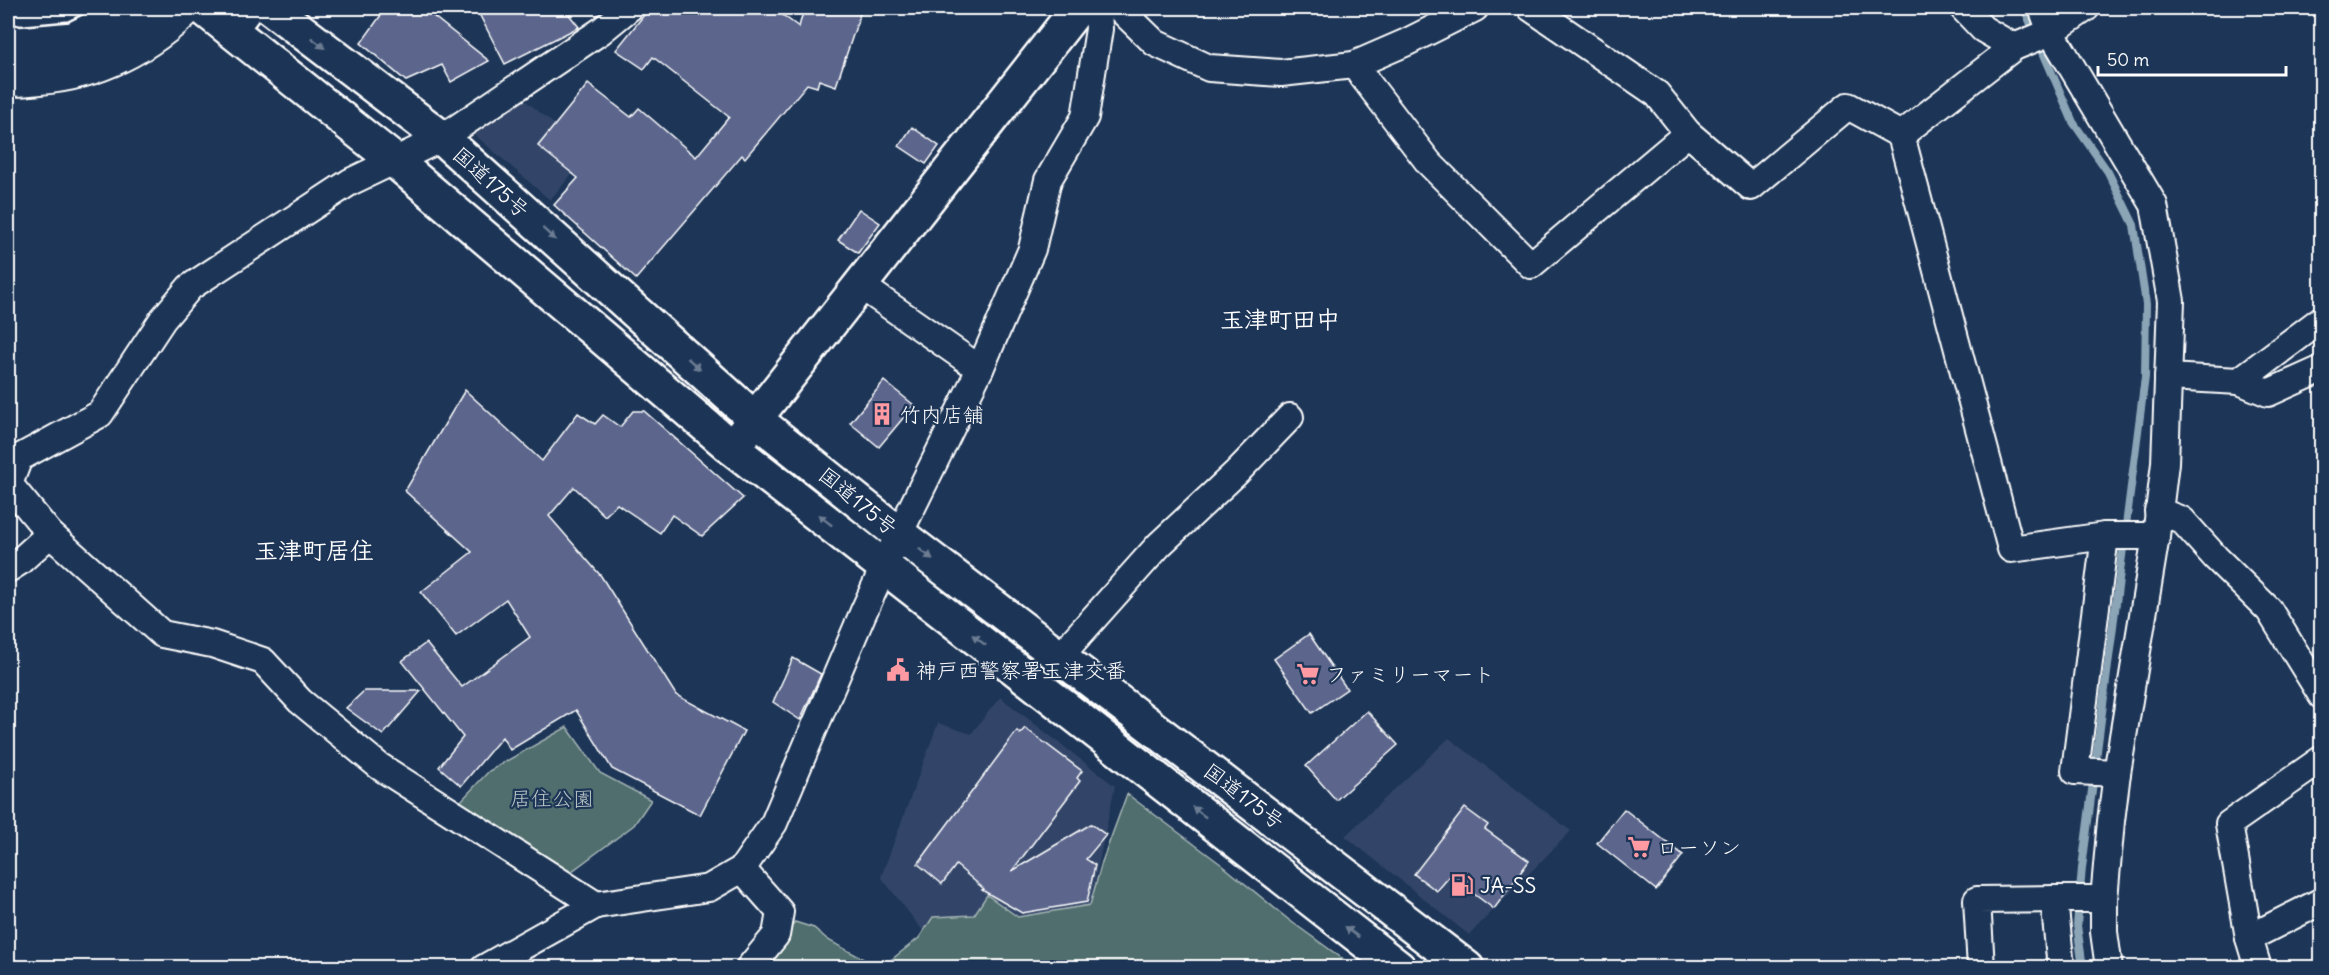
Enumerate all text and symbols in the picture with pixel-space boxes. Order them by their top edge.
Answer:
one-way arrow [310,37,326,50]
scale bar [2098,39,2286,77]
text: 50 m [2107,48,2149,71]
street label: 国道175号 [447,141,535,223]
one-way arrow [541,227,556,240]
district label: 玉津町田中 [1220,304,1340,334]
one-way arrow [686,357,701,370]
building icon: 竹内店舗 [869,401,895,427]
place label: 竹内店舗 [900,401,984,428]
street label: 国道175号 [813,461,903,541]
one-way arrow [817,514,833,527]
district label: 玉津町居住 [254,535,374,565]
one-way arrow [919,548,934,560]
one-way arrow [971,634,987,646]
public building icon: 神戸西警察署玉津交番 [885,657,911,683]
place label: 神戸西警察署玉津交番 [916,657,1126,684]
supermarket icon: ファミリーマート [1295,661,1321,687]
place label: ファミリーマート [1326,661,1494,688]
street label: 国道175号 [1198,757,1290,835]
park label: 居住公園 [510,785,594,812]
one-way arrow [1191,806,1206,818]
supermarket icon: ローソン [1626,834,1652,860]
place label: ローソン [1657,834,1741,861]
fuel station icon: JA-SS [1449,872,1475,898]
place label: JA-SS [1480,872,1536,899]
one-way arrow [1345,926,1360,938]

